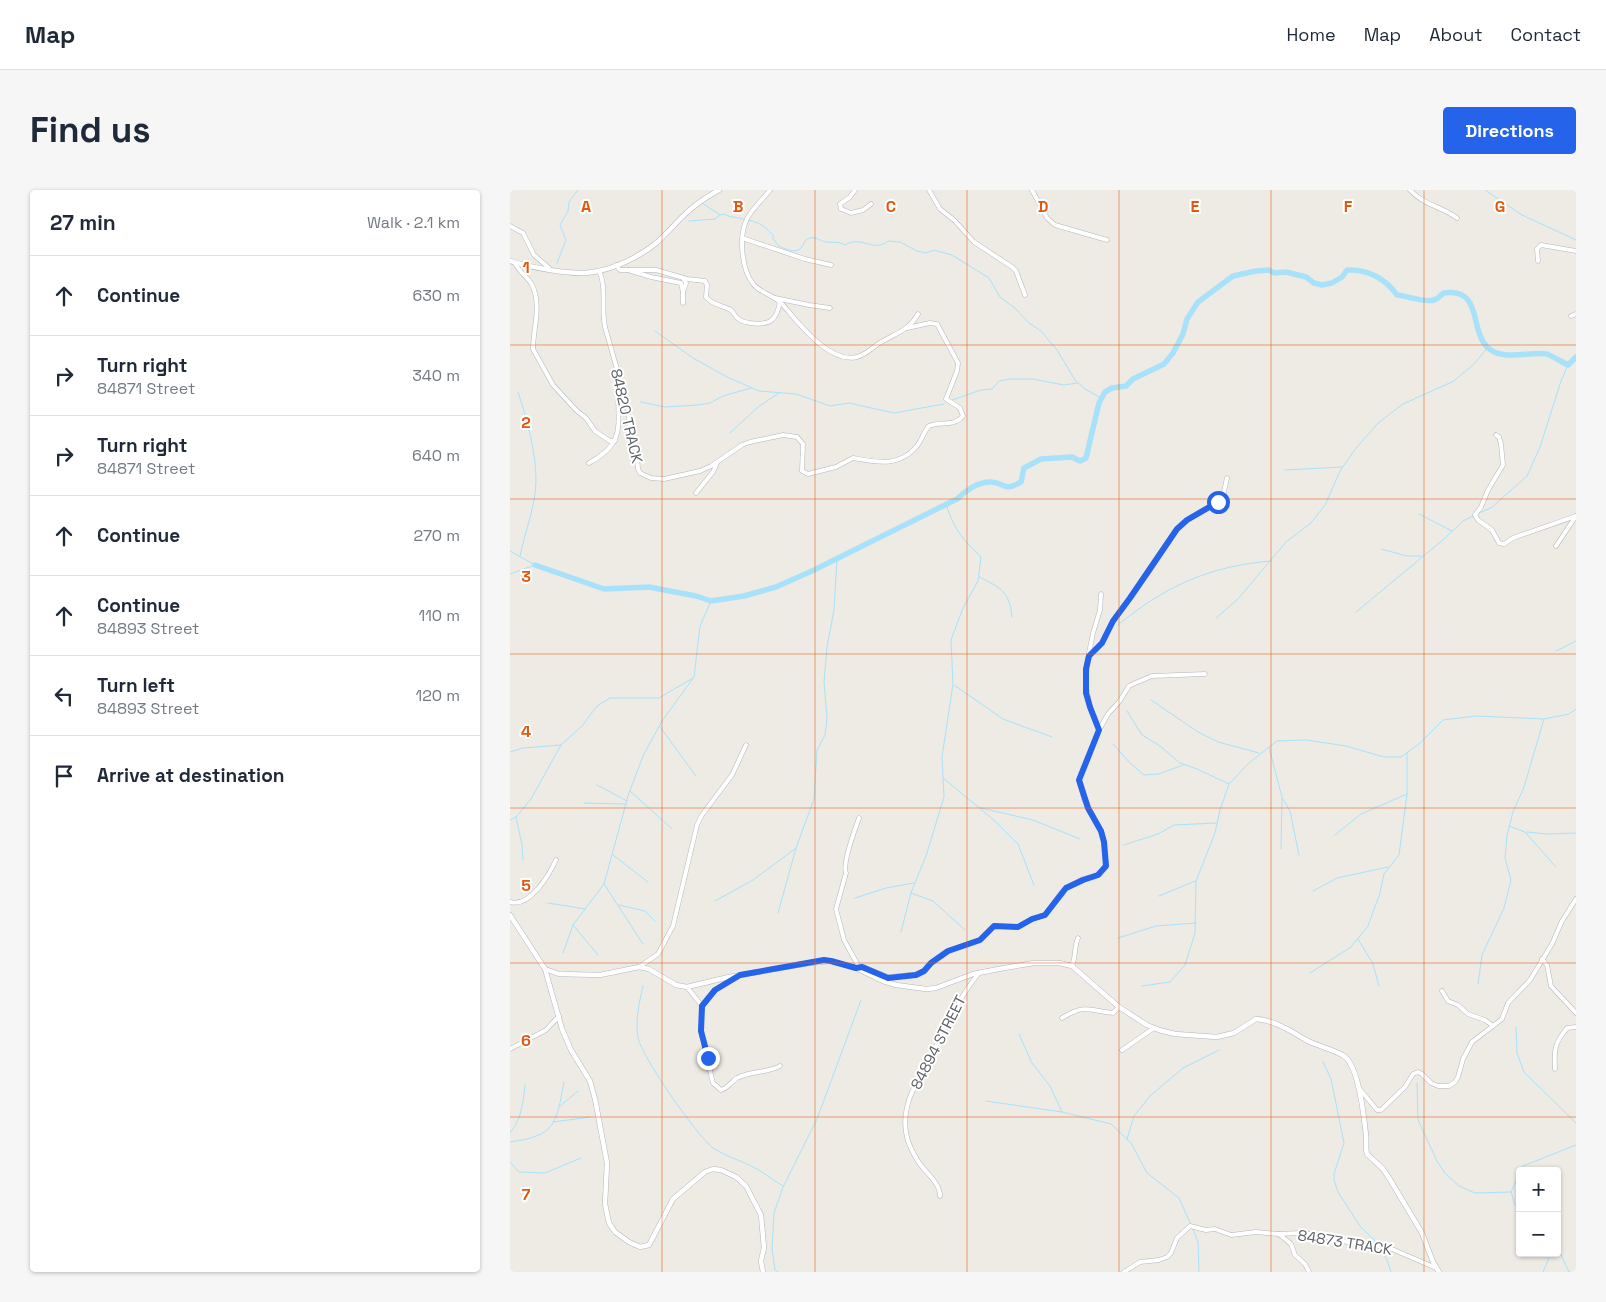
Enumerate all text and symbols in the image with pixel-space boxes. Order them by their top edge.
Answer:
text: Map [25,19,75,50]
text: Home [1287,23,1336,46]
text: Map [1364,23,1401,46]
text: About [1429,23,1483,46]
text: Contact [1511,23,1581,46]
button: Directions [1443,107,1576,154]
text: Find us [30,108,151,152]
text: A [581,196,591,217]
text: B [733,196,743,217]
text: C [886,196,896,217]
text: D [1038,196,1048,217]
text: E [1191,196,1200,217]
text: F [1344,196,1353,217]
text: G [1495,196,1505,217]
text: 27 min [50,209,116,236]
text: Walk · 2.1 km [367,212,460,233]
text: 1 [522,257,530,278]
icon: ahead [50,282,78,310]
text: Continue [97,283,180,308]
text: 630 m [412,285,460,306]
text: Turn right [97,353,187,378]
icon: right [50,362,78,390]
text: 340 m [412,365,460,386]
street label: 84820 TRACK [607,367,647,465]
text: 84871 Street [97,378,195,399]
text: 2 [521,412,531,433]
text: Turn right [97,433,187,458]
icon: right [50,442,78,470]
text: 640 m [412,445,460,466]
text: 84871 Street [97,458,195,479]
route start [1207,491,1230,514]
icon: ahead [50,522,78,550]
text: Continue [97,523,180,548]
text: 270 m [413,525,460,546]
text: 3 [521,566,531,587]
text: Continue [97,593,180,618]
icon: ahead [50,602,78,630]
text: 110 m [418,605,460,626]
text: 84893 Street [97,618,199,639]
text: Turn left [97,673,175,698]
icon: left [50,682,78,710]
text: 120 m [416,685,460,706]
text: 84893 Street [97,698,199,719]
text: 4 [521,721,531,742]
icon: arrive [50,762,78,790]
text: Arrive at destination [97,763,285,788]
text: 5 [521,875,531,896]
street label: 84894 STREET [906,992,970,1092]
text: 6 [521,1030,531,1051]
route end [697,1047,720,1070]
map controls [1516,1167,1561,1257]
button: + [1516,1167,1561,1212]
text: 7 [522,1184,531,1205]
button: − [1516,1212,1561,1257]
street label: 84873 TRACK [1296,1225,1394,1259]

